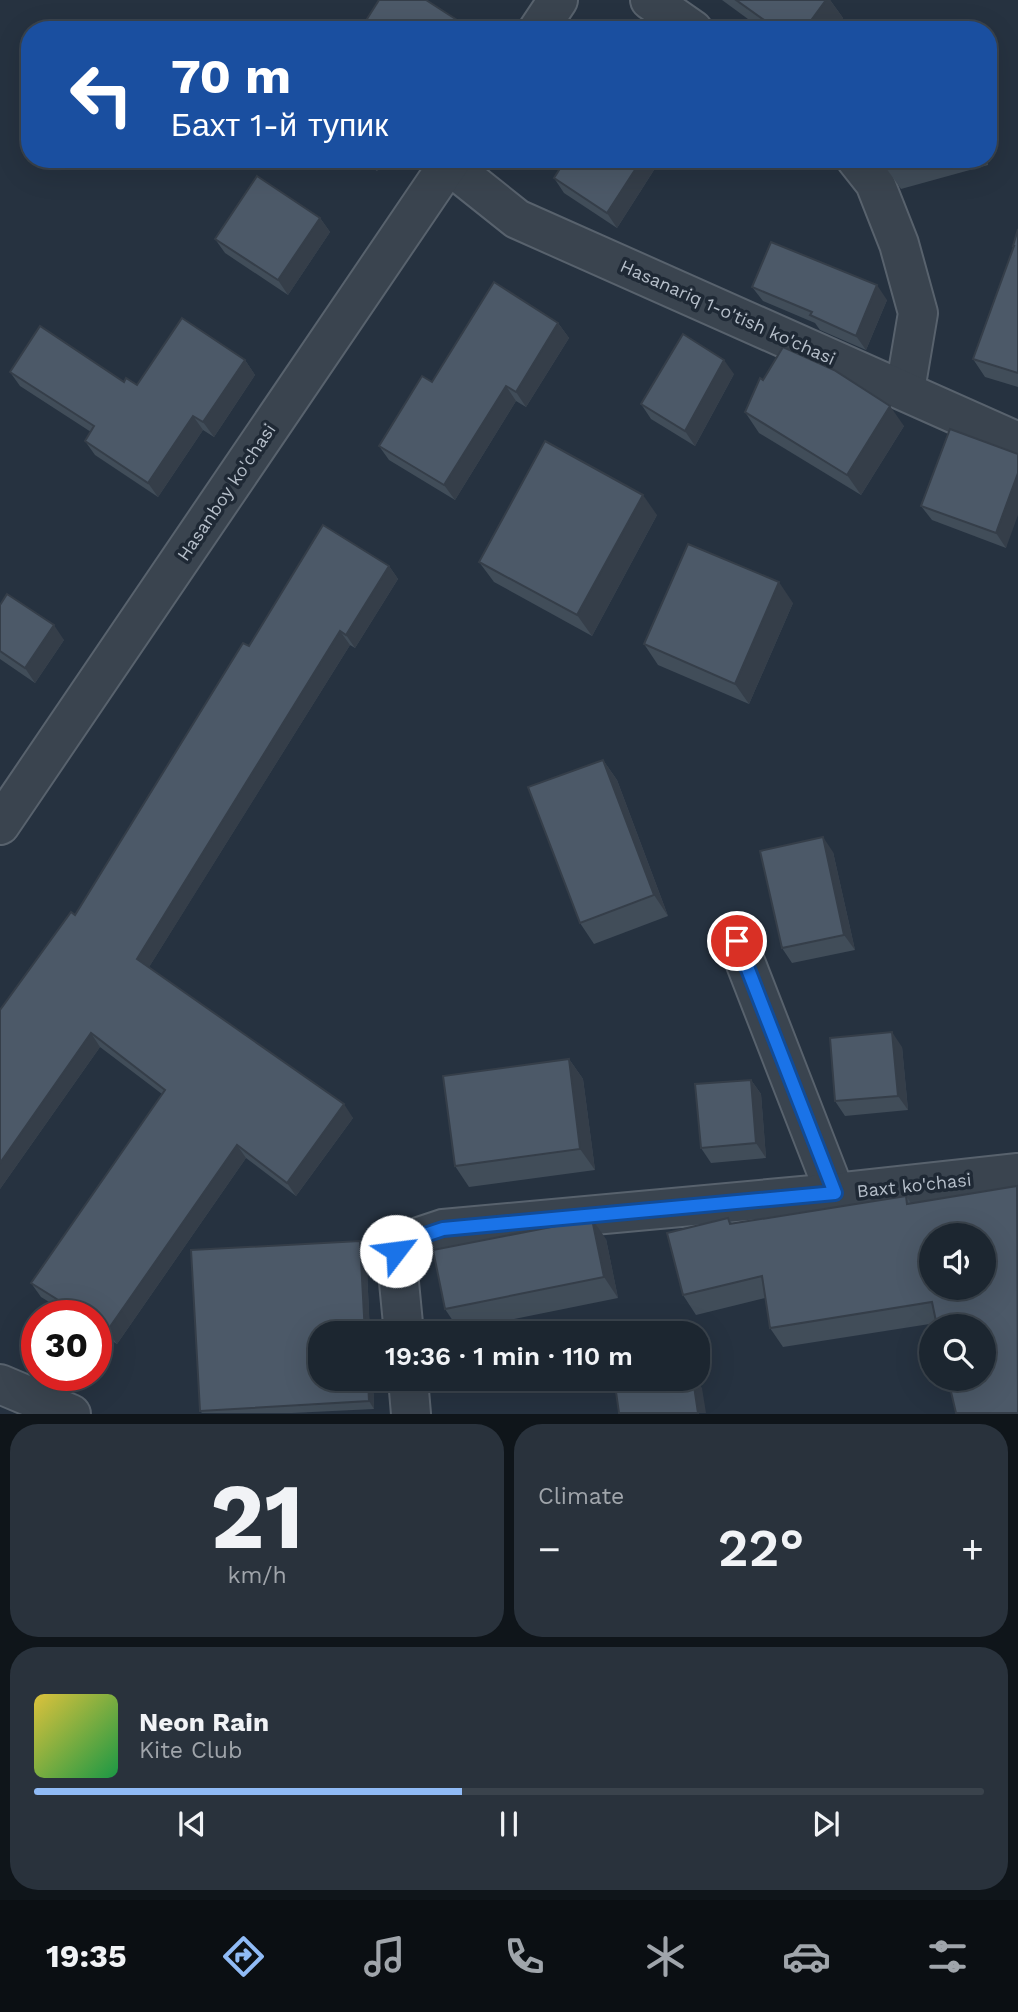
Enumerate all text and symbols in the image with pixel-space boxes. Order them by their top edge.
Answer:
text: 70 m [171,47,291,105]
icon: left [56,49,147,140]
text: Бахт 1-й тупик [171,106,388,144]
street label: Hasanariq 1-o'tish ko'chasi [617,255,839,369]
street label: Hasanboy ko'chasi [172,419,280,565]
pin [707,911,767,971]
icon: arrive [718,922,756,960]
street label: Baxt ko'chasi [856,1169,972,1201]
position arrow [359,1214,433,1288]
map controls [919,1223,996,1391]
button: sound [919,1223,996,1300]
speed limit sign: 30 [21,1300,112,1391]
button: search [919,1314,996,1391]
text: 19:36 · 1 min · 110 m [385,1341,633,1371]
text: 21 [210,1463,304,1570]
text: Climate [538,1483,624,1510]
text: 22° [718,1518,804,1579]
text: − [538,1527,561,1571]
text: + [961,1527,984,1571]
text: km/h [227,1562,287,1589]
text: Neon Rain [139,1707,269,1737]
text: Kite Club [139,1737,242,1764]
icon: previous [173,1805,211,1843]
icon: pause [490,1805,528,1843]
icon: next [807,1805,845,1843]
icon: directions [219,1932,268,1981]
icon: music [360,1932,409,1981]
icon: phone [500,1932,549,1981]
icon: climate [641,1932,690,1981]
icon: car [782,1932,831,1981]
icon: filters [923,1932,972,1981]
text: 19:35 [46,1937,127,1975]

